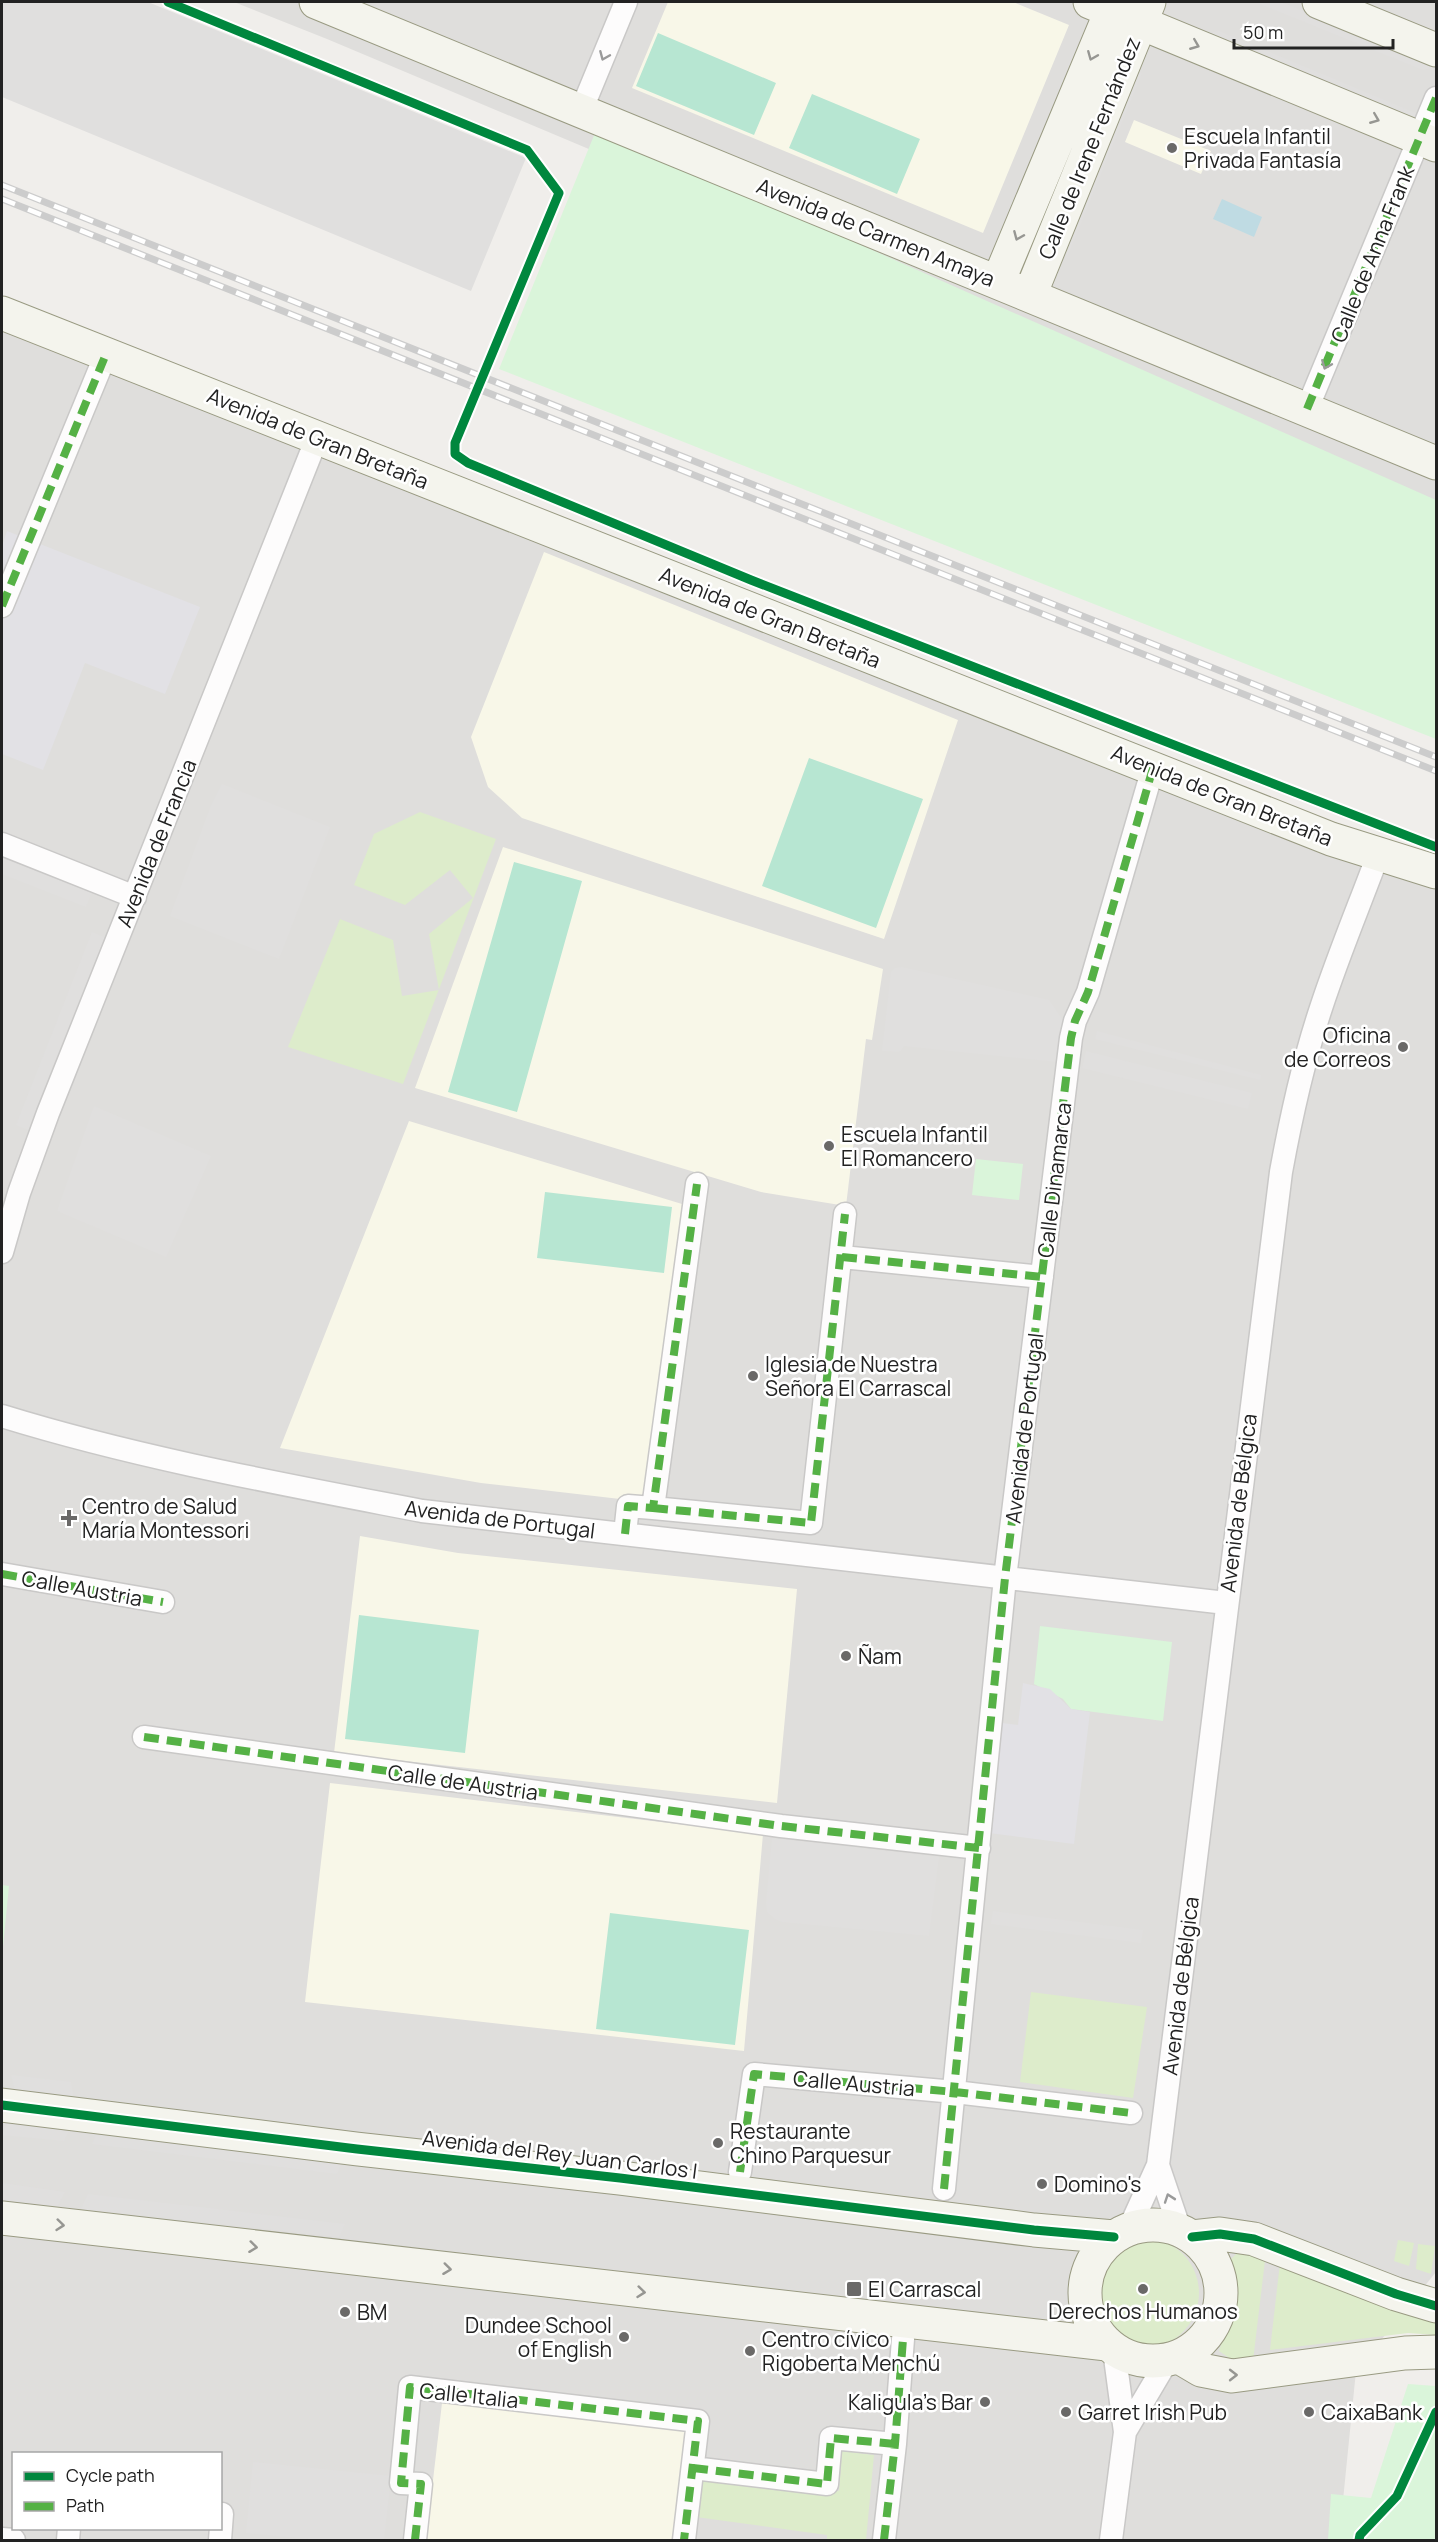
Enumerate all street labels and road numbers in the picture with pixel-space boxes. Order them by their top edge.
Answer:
street label: Calle de Irene Fernández [1032,33,1146,263]
street label: Calle de Anna Frank [1324,161,1420,347]
street label: Avenida de Carmen Amaya [753,171,999,293]
street label: Avenida de Gran Bretaña [203,381,433,495]
street label: Avenida de Gran Bretaña [655,560,885,674]
street label: Avenida de Gran Bretaña [1107,738,1337,852]
street label: Avenida de Francia [110,755,202,931]
street label: Calle Dinamarca [1031,1101,1077,1259]
street label: Avenida de Portugal [998,1331,1050,1525]
street label: Avenida de Bélgica [1213,1412,1263,1594]
street label: Avenida de Portugal [403,1493,597,1545]
street label: Calle Austria [19,1564,145,1612]
street label: Calle de Austria [386,1758,540,1806]
street label: Avenida de Bélgica [1155,1895,1205,2077]
street label: Calle Austria [792,2064,916,2102]
street label: Avenida del Rey Juan Carlos I [421,2123,699,2185]
street label: Calle Italia [418,2376,520,2414]

